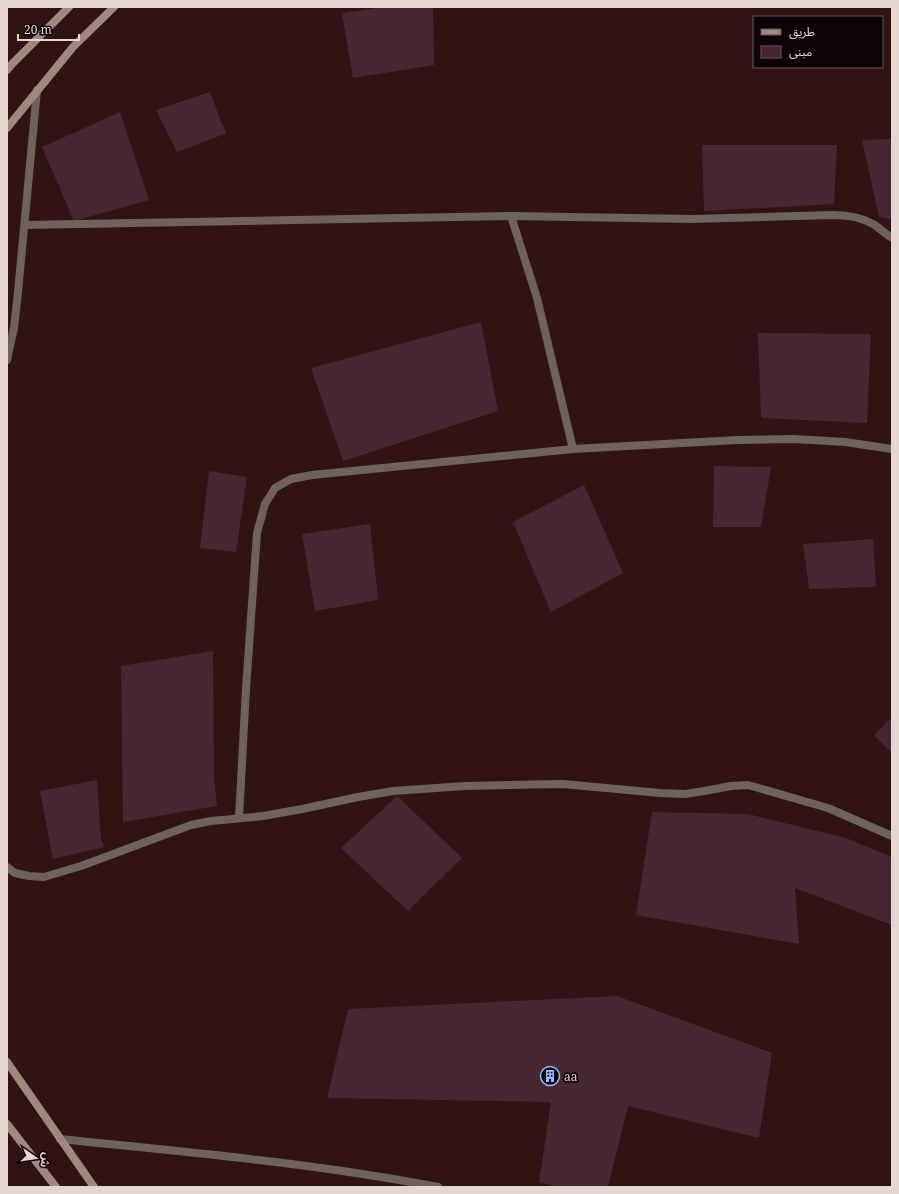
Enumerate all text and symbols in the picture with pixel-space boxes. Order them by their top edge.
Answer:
scale bar [18,16,79,42]
legend [753,16,883,68]
text: 20 m [24,21,52,38]
text: طريق [789,23,815,40]
text: مبنى [789,43,812,60]
building icon: aa [539,1065,561,1087]
place label: aa [564,1068,578,1085]
north arrow [16,1138,56,1178]
text: ش [37,1151,55,1169]

